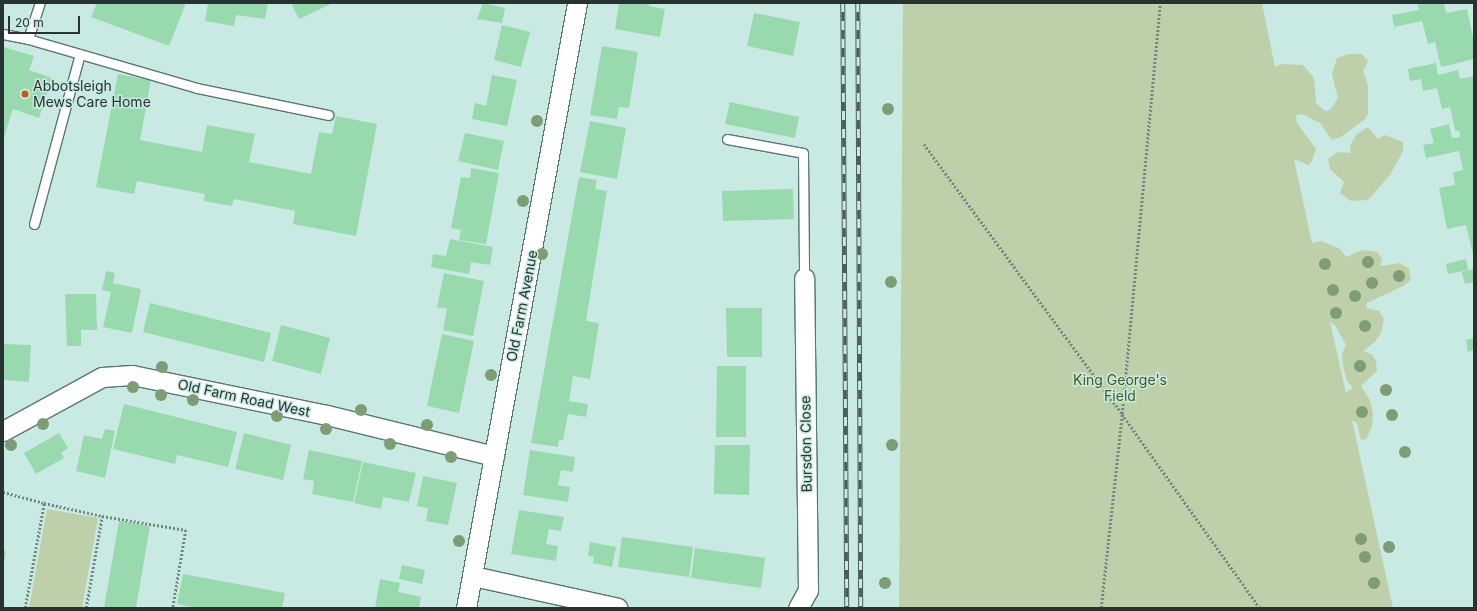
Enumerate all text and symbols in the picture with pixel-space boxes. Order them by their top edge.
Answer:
scale bar [10,8,82,34]
text: 20 m [15,15,44,30]
place label: Abbotsleigh Mews Care Home [33,78,151,110]
marker: Abbotsleigh Mews Care Home [20,89,30,99]
street label: Old Farm Avenue [503,249,541,363]
park label: King George's Field [1073,372,1167,404]
street label: Old Farm Road West [176,376,312,420]
street label: Bursdon Close [797,395,815,493]

